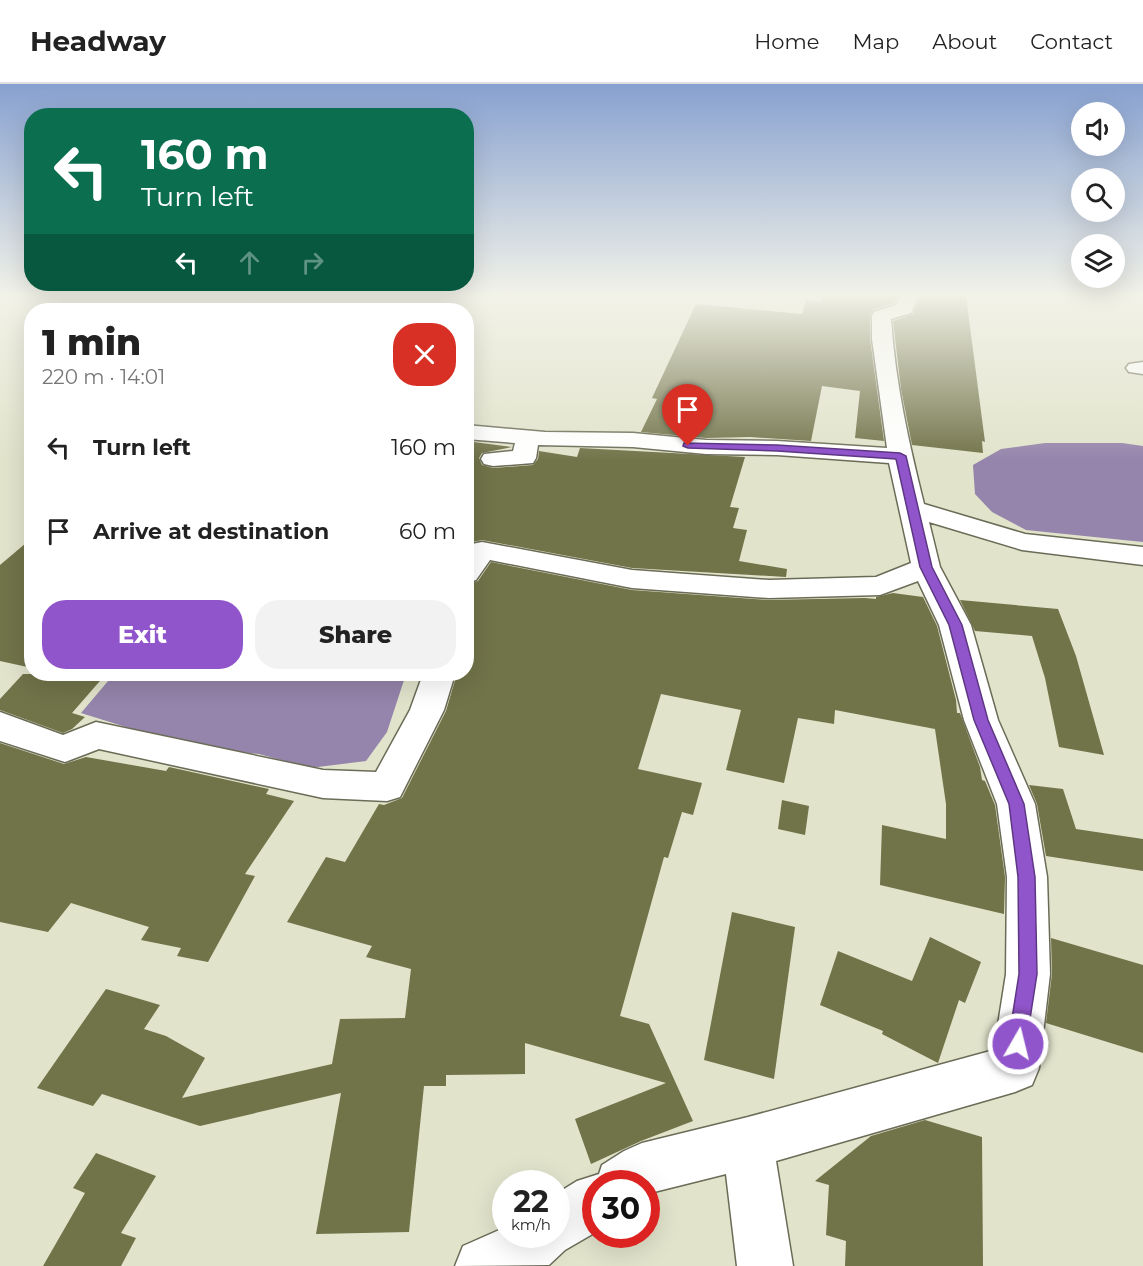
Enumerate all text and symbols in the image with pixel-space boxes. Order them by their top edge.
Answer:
text: Headway [30,24,166,58]
text: Home [754,29,819,54]
text: Map [852,29,899,54]
text: About [932,29,997,54]
text: Contact [1030,29,1113,54]
map controls [1071,102,1125,288]
button: sound [1071,102,1125,156]
text: 160 m [141,128,269,180]
icon: left [42,132,120,210]
button: search [1071,168,1125,222]
text: Turn left [141,180,254,213]
button: layers [1071,234,1125,288]
icon: left [170,246,203,279]
icon: ahead [233,246,266,279]
icon: right [296,246,329,279]
text: 1 min [42,320,141,364]
button: close [393,323,456,386]
text: 220 m · 14:01 [42,365,165,389]
pin [662,384,713,446]
icon: arrive [671,393,704,426]
icon: left [42,431,75,464]
text: Turn left [93,434,191,461]
text: 160 m [391,434,456,461]
icon: arrive [42,515,75,548]
text: Arrive at destination [93,518,329,545]
text: 60 m [399,518,456,545]
button: Exit [42,600,243,669]
button: Share [255,600,456,669]
position arrow [986,1012,1050,1076]
speed limit sign: 30 [582,1170,660,1248]
text: 22 [513,1183,549,1220]
text: km/h [511,1215,551,1234]

